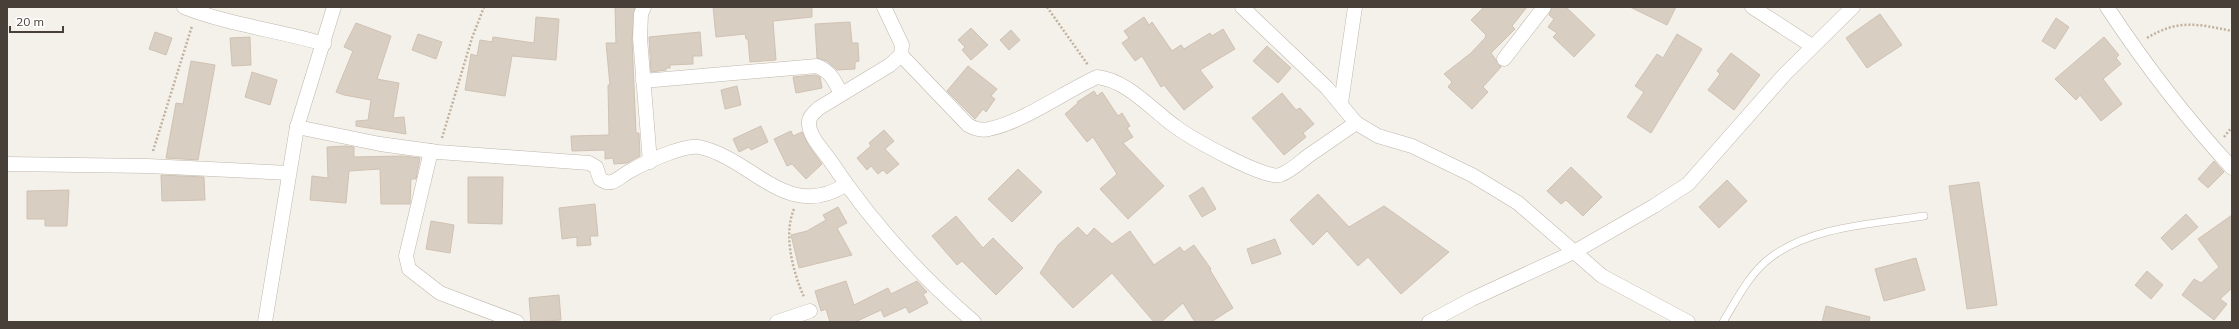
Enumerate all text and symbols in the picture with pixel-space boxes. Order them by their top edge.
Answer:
scale bar [10,8,63,34]
text: 20 m [16,14,44,29]

